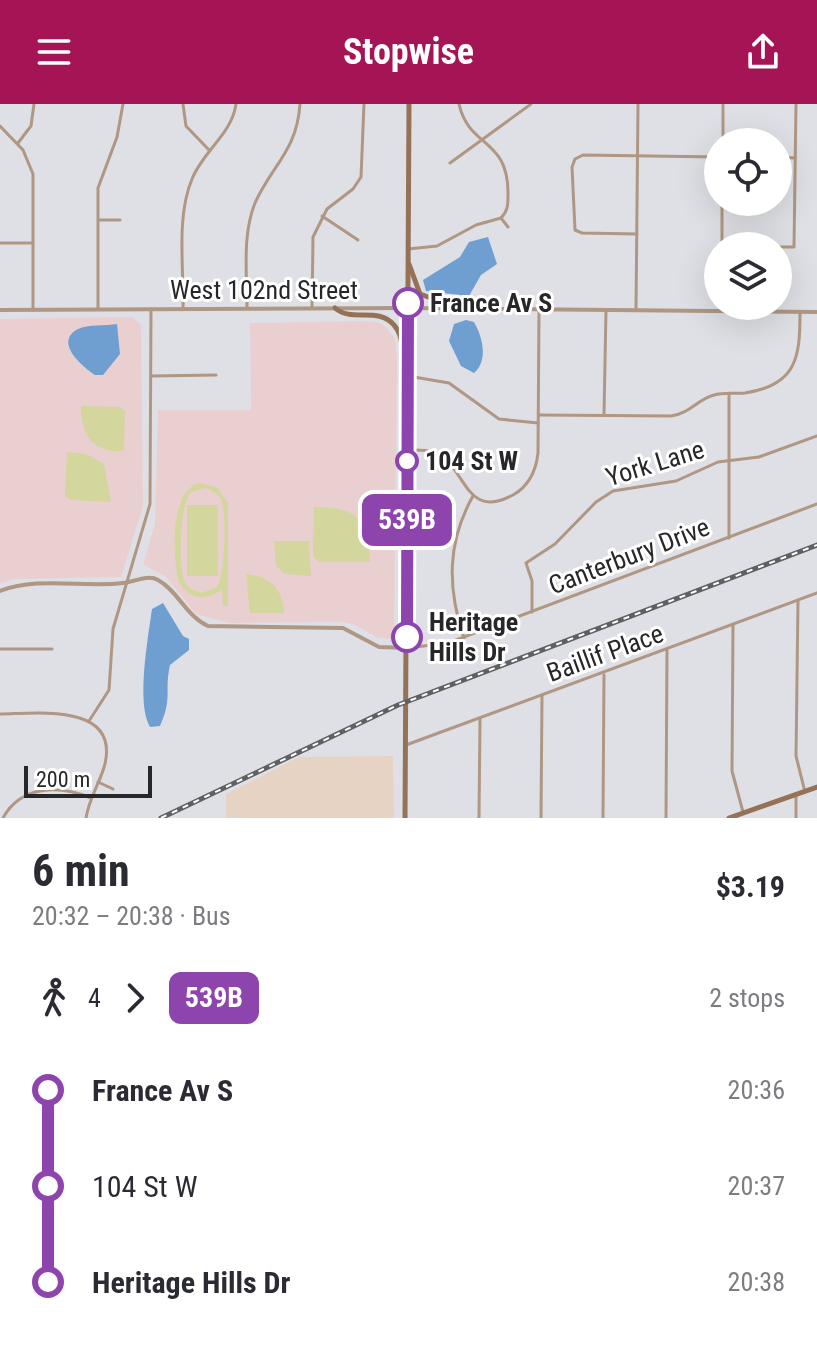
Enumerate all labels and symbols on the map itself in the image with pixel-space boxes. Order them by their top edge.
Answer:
street label: West 102nd Street [170,275,358,305]
marker: France Av S [393,288,423,318]
place label: France Av S [430,288,552,318]
street label: York Lane [602,434,708,492]
place label: 104 St W [425,446,518,476]
marker: 104 St W [396,450,418,472]
line badge: 539B [351,494,463,546]
street label: Canterbury Drive [544,512,714,600]
place label: Heritage Hills Dr [429,607,518,667]
street label: Baillif Place [543,618,667,688]
marker: Heritage Hills Dr [392,622,422,652]
scale bar [24,762,152,798]

